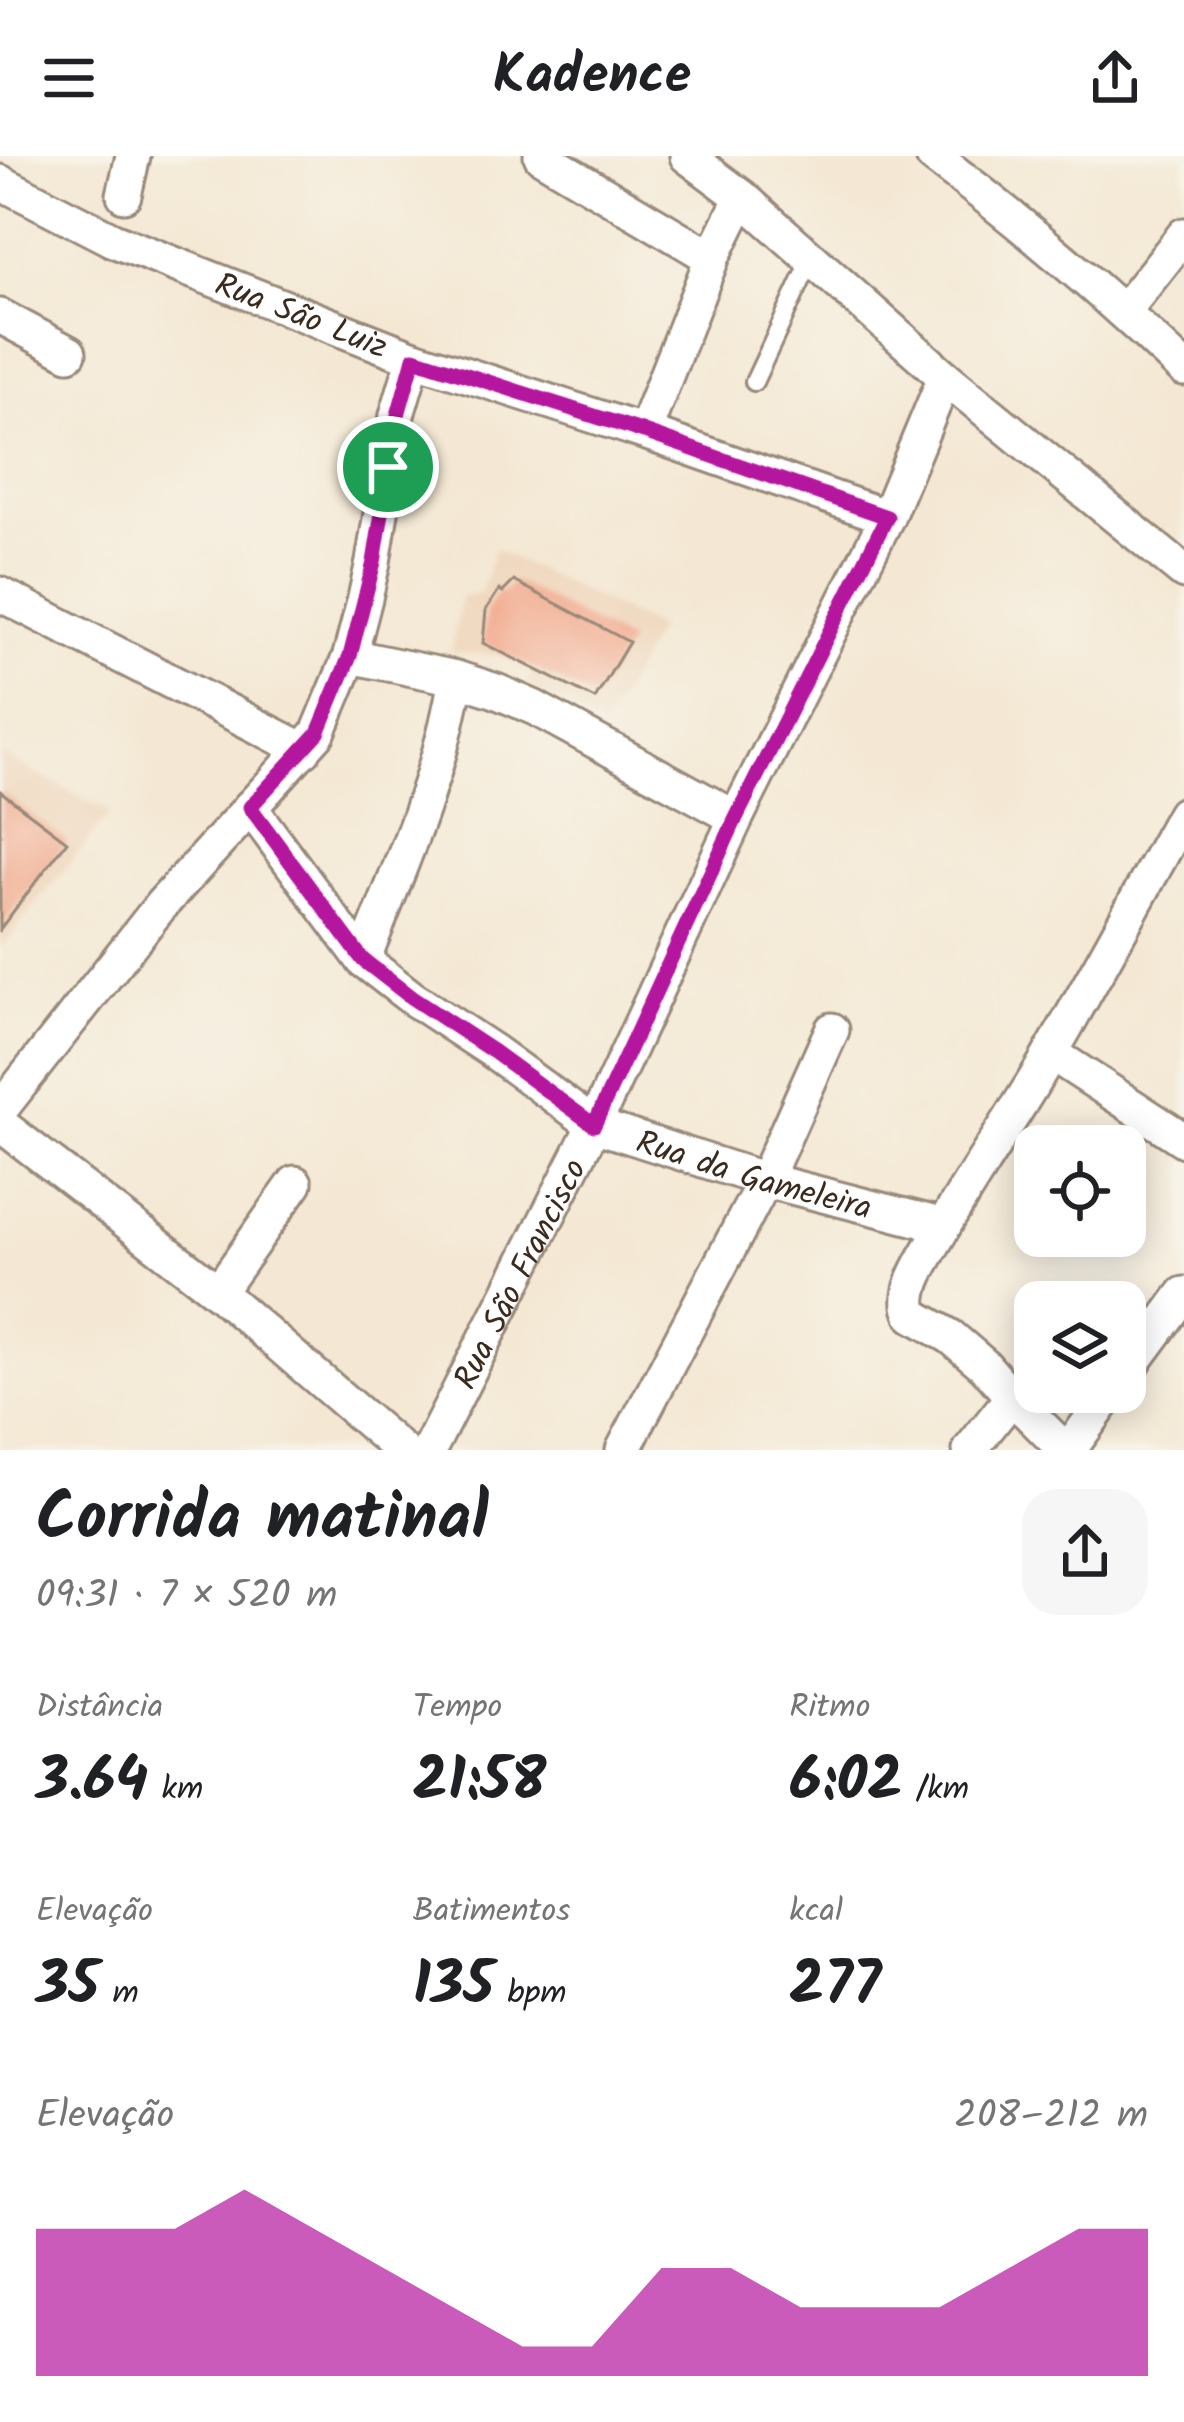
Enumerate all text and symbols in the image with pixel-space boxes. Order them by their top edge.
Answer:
text: Kadence [493,35,691,121]
icon: menu [36,45,102,111]
icon: share [1082,45,1148,111]
street label: Rua São Luiz [207,260,395,375]
pin [337,416,439,518]
icon: arrive [355,434,421,500]
street label: Rua da Gameleira [629,1117,877,1236]
map controls [1014,1125,1146,1413]
button: locate [1014,1125,1146,1257]
street label: Rua São Francisco [441,1150,603,1400]
button: layers [1014,1281,1146,1413]
text: Corrida matinal [36,1468,489,1573]
button: share [1022,1489,1148,1615]
text: 09:31 · 7 × 520 m [36,1566,337,1628]
text: Distância [36,1682,163,1735]
text: Tempo [413,1682,502,1735]
text: Ritmo [789,1682,870,1735]
text: 3.64 [36,1735,148,1831]
text: 21:58 [413,1735,546,1831]
text: 6:02 [789,1735,902,1831]
text: km [148,1764,203,1817]
text: /km [902,1764,969,1817]
text: Elevação [36,1886,153,1939]
text: Batimentos [413,1886,570,1939]
text: kcal [789,1886,843,1939]
text: 35 [36,1939,99,2035]
text: 135 [413,1939,494,2035]
text: 277 [789,1939,881,2035]
text: m [99,1968,139,2021]
text: bpm [494,1968,567,2021]
text: Elevação [36,2086,174,2148]
text: 208–212 m [954,2086,1148,2148]

